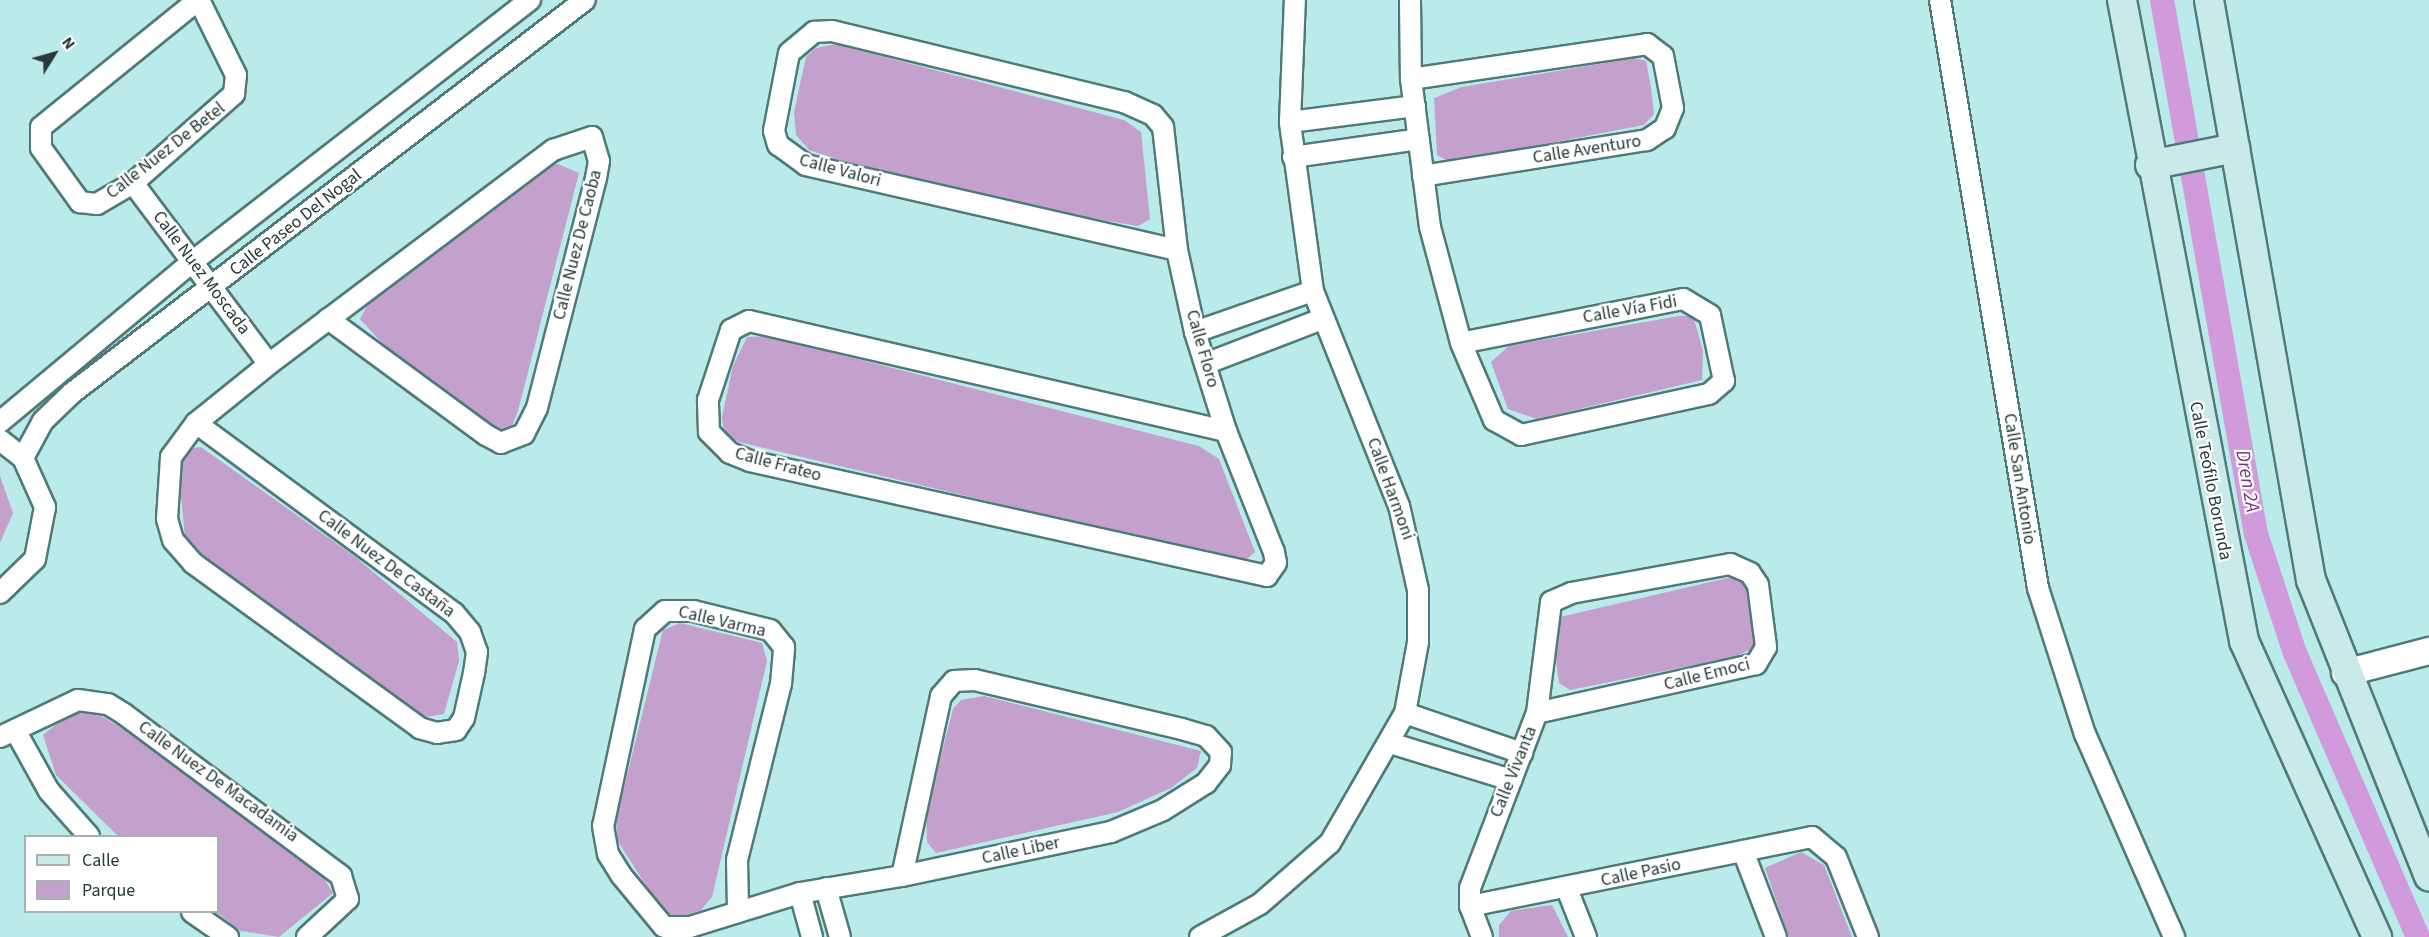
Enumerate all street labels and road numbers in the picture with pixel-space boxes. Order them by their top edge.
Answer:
street label: Calle Nuez De Betel [102,98,230,204]
street label: Calle Aventuro [1531,131,1643,169]
street label: Calle Valori [797,150,883,192]
street label: Calle Paseo Del Nogal [226,165,366,281]
street label: Calle Nuez De Caoba [549,168,607,322]
street label: Calle Nuez Moscada [147,207,255,339]
street label: Calle Vía Fidi [1581,291,1679,329]
street label: Calle Floro [1181,308,1223,390]
street label: Calle Teófilo Borunda [2184,400,2236,562]
street label: Calle San Antonio [1998,412,2040,546]
street label: Calle Harmoni [1362,435,1418,543]
street label: Calle Frateo [732,443,824,487]
street label: Calle Nuez De Castaña [313,505,459,623]
street label: Calle Varma [676,601,768,643]
street label: Calle Emoci [1662,654,1752,696]
street label: Calle Nuez De Macadamia [134,717,302,847]
street label: Calle Vivanta [1486,723,1542,821]
street label: Calle Liber [980,832,1062,870]
street label: Calle Pasio [1599,854,1683,892]

